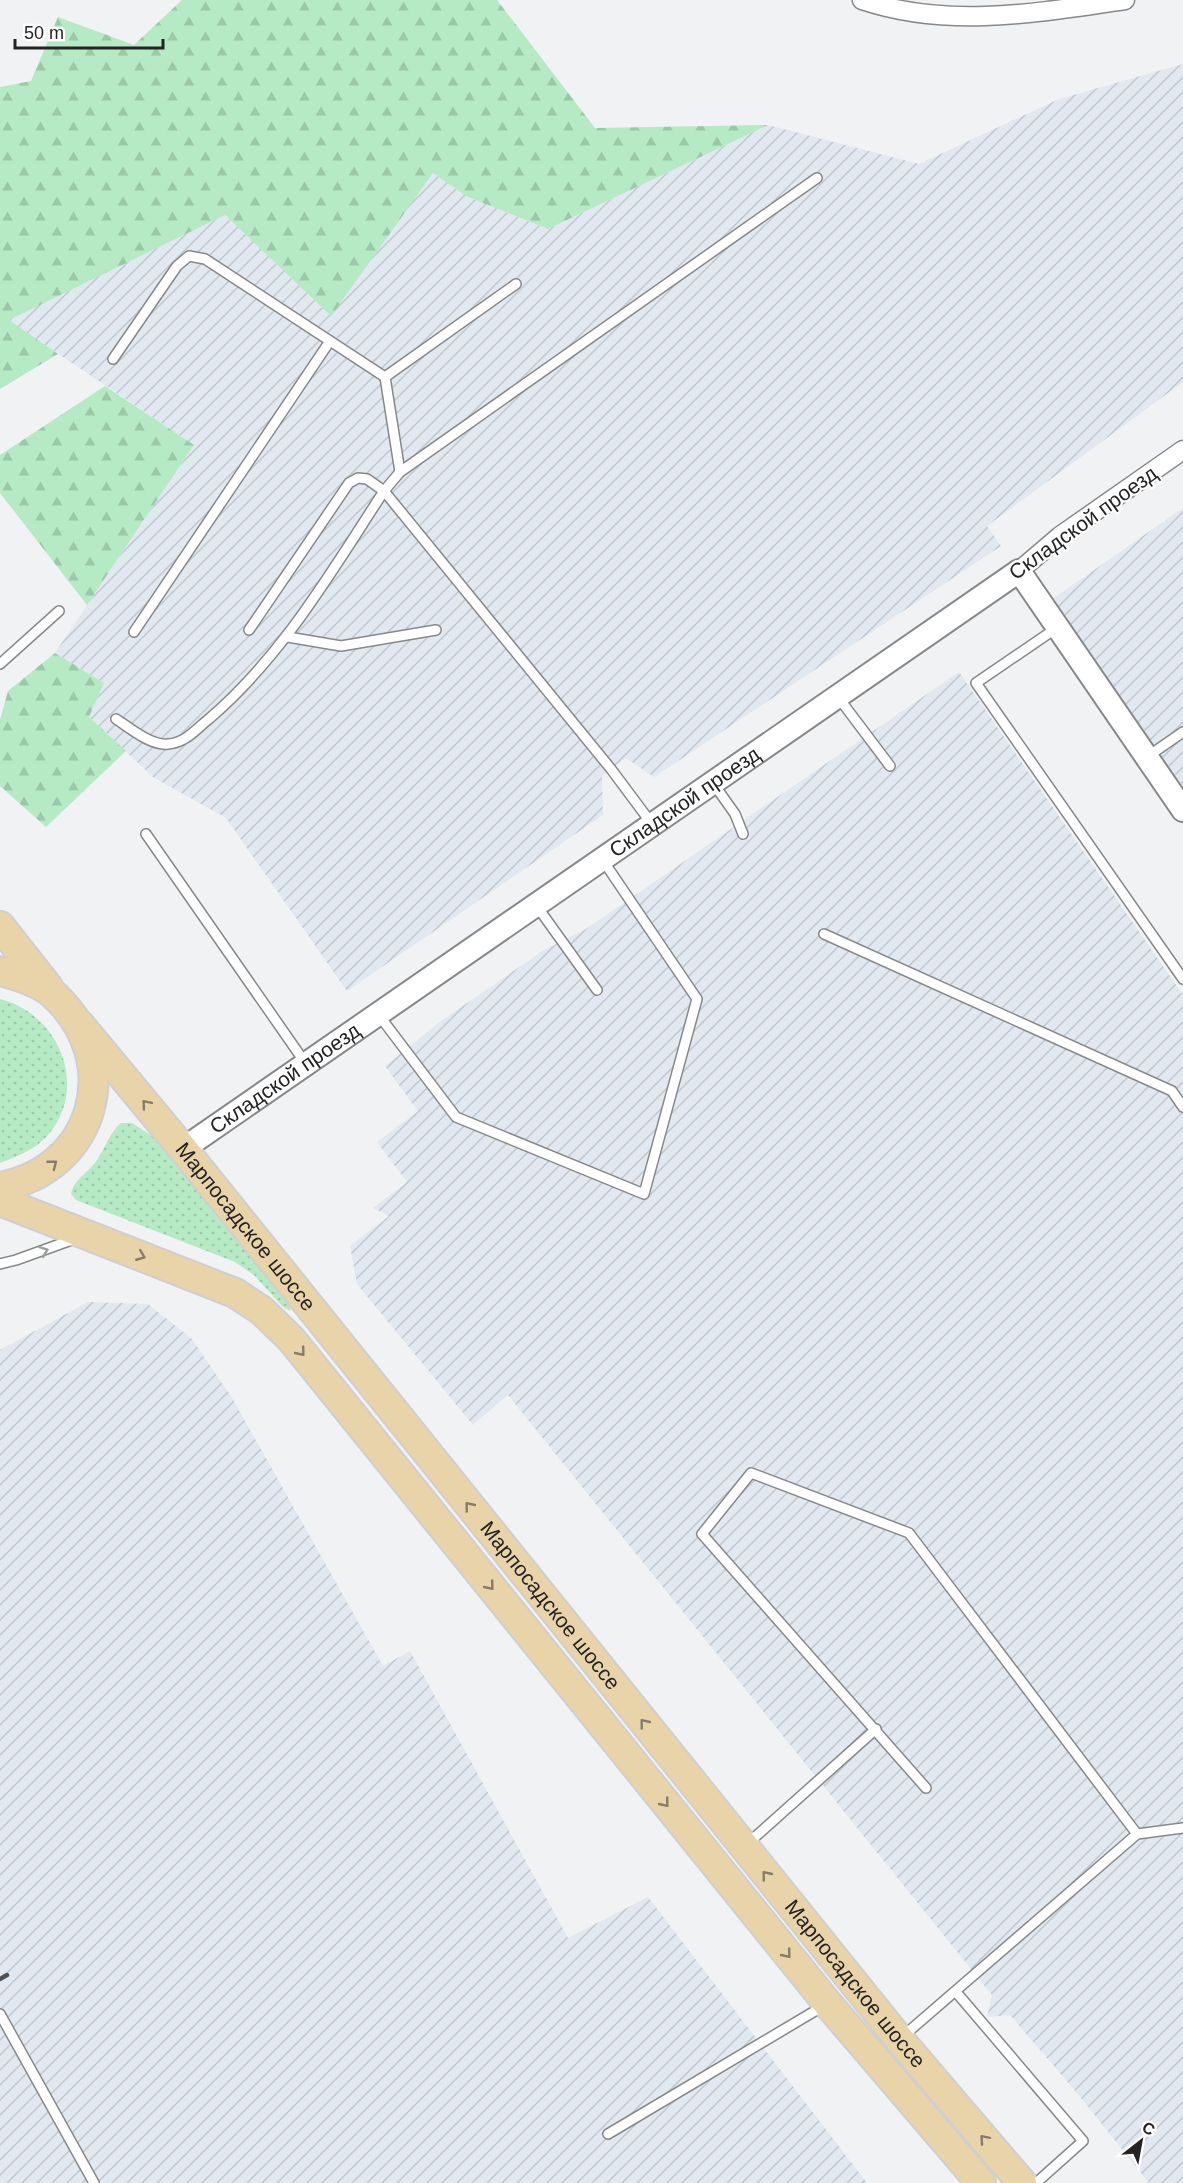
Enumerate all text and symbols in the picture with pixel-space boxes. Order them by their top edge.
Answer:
scale bar [15,12,164,50]
text: 50 m [24,23,64,43]
street label: Складской проезд [1004,461,1161,584]
street label: Складской проезд [605,742,764,862]
street label: Складской проезд [205,1018,364,1138]
one-way arrow [142,1100,153,1111]
street label: Марпосадское шоссе [171,1138,320,1315]
one-way arrow [46,1161,57,1172]
one-way arrow [38,1245,49,1258]
one-way arrow [135,1249,146,1261]
one-way arrow [294,1345,305,1356]
one-way arrow [466,1501,477,1512]
street label: Марпосадское шоссе [476,1516,625,1694]
one-way arrow [482,1579,493,1590]
one-way arrow [640,1719,651,1730]
one-way arrow [657,1796,668,1807]
one-way arrow [763,1871,774,1882]
street label: Марпосадское шоссе [781,1895,930,2072]
one-way arrow [780,1948,791,1959]
north arrow [1111,2111,1171,2171]
text: С [1139,2118,1158,2139]
one-way arrow [980,2135,991,2146]

